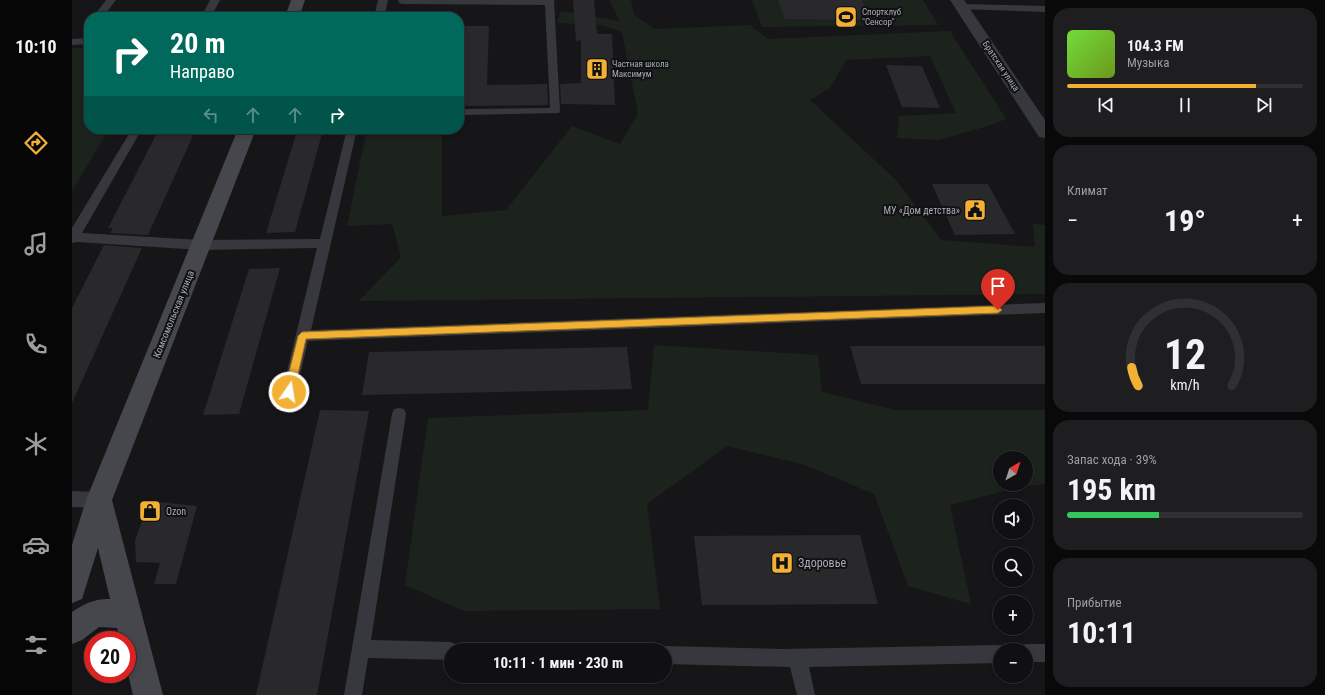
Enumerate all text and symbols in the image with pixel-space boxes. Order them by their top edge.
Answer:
sports icon: Спортклуб "Сенсор" [833,4,859,30]
place label: Спортклуб "Сенсор" [862,7,902,27]
text: 20 m [170,27,226,60]
icon: right [104,28,156,80]
text: 10:10 [15,36,57,57]
text: 104.3 FM [1127,37,1184,55]
street label: Братская улица [981,39,1021,93]
text: Музыка [1127,55,1169,70]
building icon: Частная школа Максимум [584,56,610,82]
place label: Частная школа Максимум [612,59,669,79]
text: Направо [170,61,235,82]
icon: previous [1095,94,1117,116]
icon: pause [1174,94,1196,116]
icon: next [1253,94,1275,116]
icon: left [200,104,222,126]
icon: ahead [242,104,264,126]
icon: ahead [284,104,306,126]
icon: right [326,104,348,126]
icon: directions [22,129,50,157]
text: Климат [1067,183,1108,198]
public building icon: МУ «Дом детства» [962,197,988,223]
text: 19° [1164,203,1206,238]
place label: МУ «Дом детства» [883,205,960,216]
text: − [1067,208,1078,233]
text: + [1292,208,1303,233]
icon: music [22,230,50,258]
street label: Комсомольская улица [151,269,196,360]
pin [981,269,1015,310]
icon: arrive [987,275,1009,297]
text: 12 [1164,329,1206,378]
icon: phone [22,330,50,358]
position arrow [268,371,310,413]
text: km/h [1170,376,1200,392]
icon: climate [22,430,50,458]
north arrow [993,451,1033,491]
map controls [993,451,1033,683]
text: Запас хода · 39% [1067,452,1157,467]
text: 195 km [1067,472,1156,507]
shop icon: Ozon [137,498,163,524]
button: sound [993,499,1033,539]
place label: Ozon [166,506,186,517]
icon: car [22,531,50,559]
button: search [993,547,1033,587]
hospital icon: Здоровье [769,550,795,576]
place label: Здоровье [798,556,846,570]
button: + [993,595,1033,635]
text: Прибытие [1067,595,1122,610]
text: 10:11 [1067,615,1136,650]
icon: filters [22,631,50,659]
speed limit sign: 20 [84,631,136,683]
button: − [993,643,1033,683]
text: 10:11 · 1 мин · 230 m [493,654,623,672]

